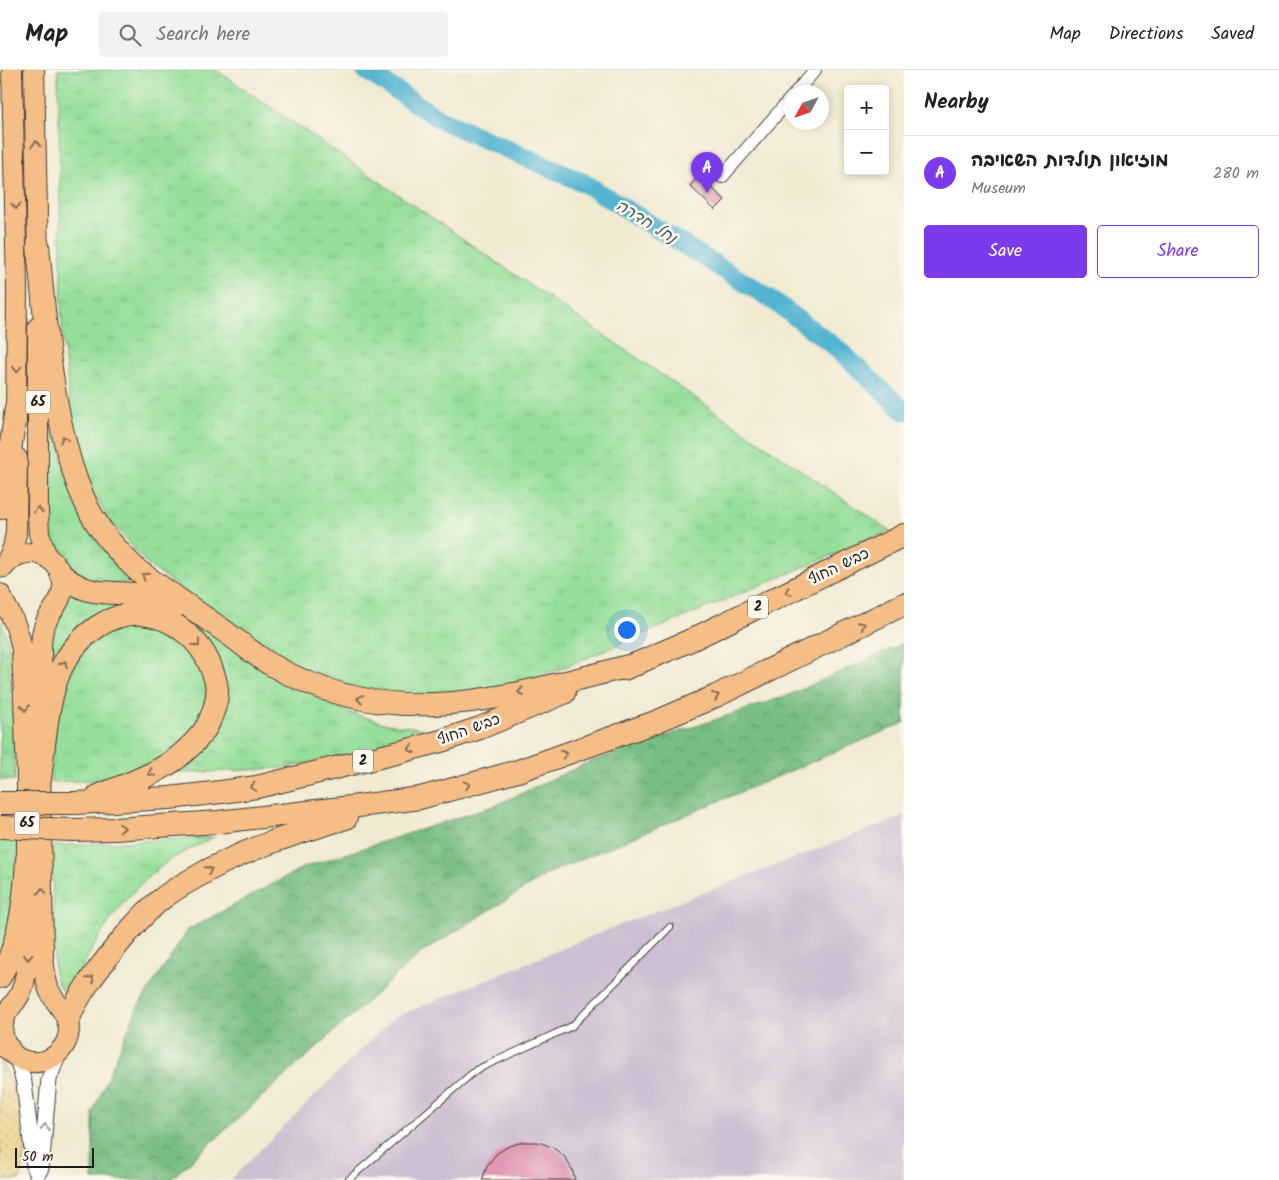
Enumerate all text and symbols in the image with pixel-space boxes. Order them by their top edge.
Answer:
search box [98,12,448,57]
text: Map [25,15,68,54]
text: Search here [156,20,250,50]
text: Map [1049,20,1081,49]
text: Directions [1109,20,1183,49]
text: Saved [1211,20,1254,49]
icon: search [116,21,144,49]
north arrow [784,85,829,130]
map controls [844,85,889,175]
button: + [844,85,889,130]
text: Nearby [924,86,989,119]
button: − [844,130,889,175]
one-way arrow [31,140,41,148]
text: מוזיאון תולדות השאיבה [971,146,1169,176]
pin: A [691,152,723,193]
text: A [935,161,945,186]
text: 280 m [1213,161,1259,186]
text: Museum [971,176,1026,201]
water label: נחל חדרה [611,194,682,251]
one-way arrow [10,202,21,210]
button: Save [924,225,1087,278]
button: Share [1097,225,1259,278]
one-way arrow [12,365,22,373]
road number: 65 [26,391,50,414]
one-way arrow [59,435,70,444]
one-way arrow [33,505,43,513]
street label: כביש החוף [805,542,873,592]
one-way arrow [141,573,151,582]
one-way arrow [784,586,793,596]
road number: 2 [748,596,768,618]
your location [614,617,640,643]
one-way arrow [857,621,866,631]
one-way arrow [192,639,201,648]
one-way arrow [58,660,68,669]
one-way arrow [517,686,526,697]
one-way arrow [711,692,720,702]
one-way arrow [356,694,365,704]
one-way arrow [19,704,30,712]
street label: כביש החוף [434,708,504,752]
one-way arrow [408,744,416,754]
road number: 2 [353,749,373,772]
one-way arrow [559,750,568,760]
one-way arrow [147,767,156,778]
one-way arrow [462,780,471,791]
one-way arrow [249,781,258,791]
road number: 65 [15,811,40,834]
one-way arrow [118,823,126,834]
one-way arrow [204,866,213,876]
one-way arrow [36,887,47,895]
one-way arrow [22,954,33,962]
one-way arrow [85,975,94,985]
one-way arrow [39,1123,50,1131]
scale bar [15,1145,94,1168]
text: 50 m [22,1146,53,1168]

